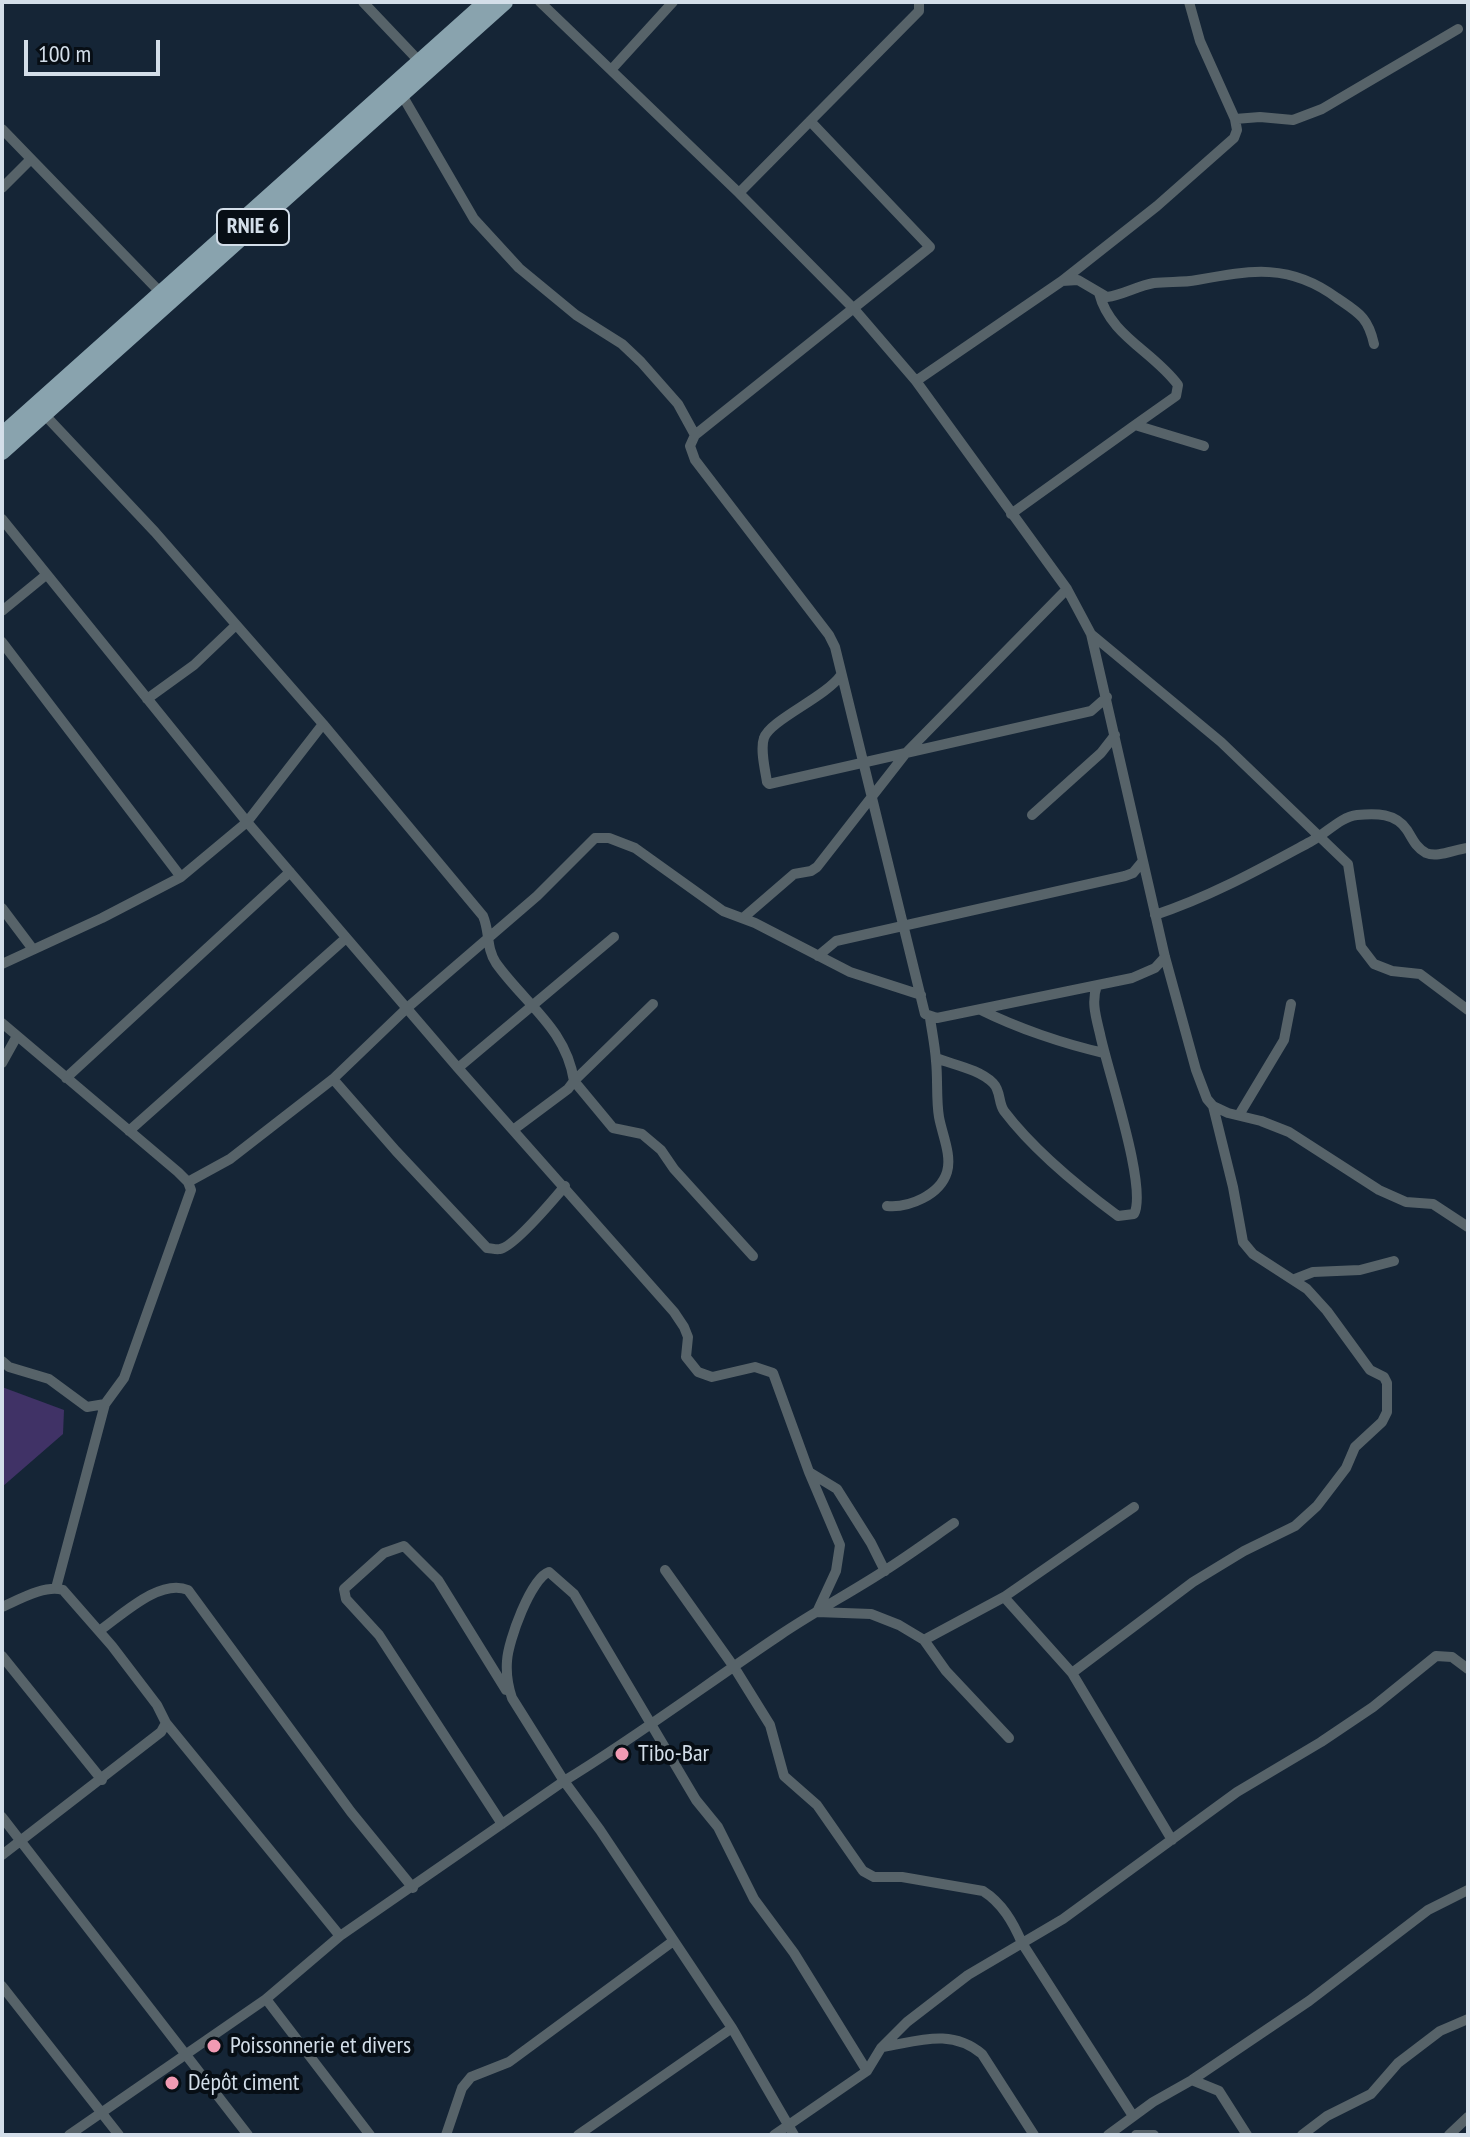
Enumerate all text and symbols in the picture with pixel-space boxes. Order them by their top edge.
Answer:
scale bar [28,24,164,74]
text: 100 m [38,38,91,69]
road number: RNIE 6 [217,209,289,245]
place label: Tibo-Bar [638,1740,709,1768]
marker: Tibo-Bar [613,1745,631,1763]
place label: Poissonnerie et divers [230,2032,411,2060]
marker: Poissonnerie et divers [205,2037,223,2055]
place label: Dépôt ciment [188,2069,299,2097]
marker: Dépôt ciment [163,2074,181,2092]

